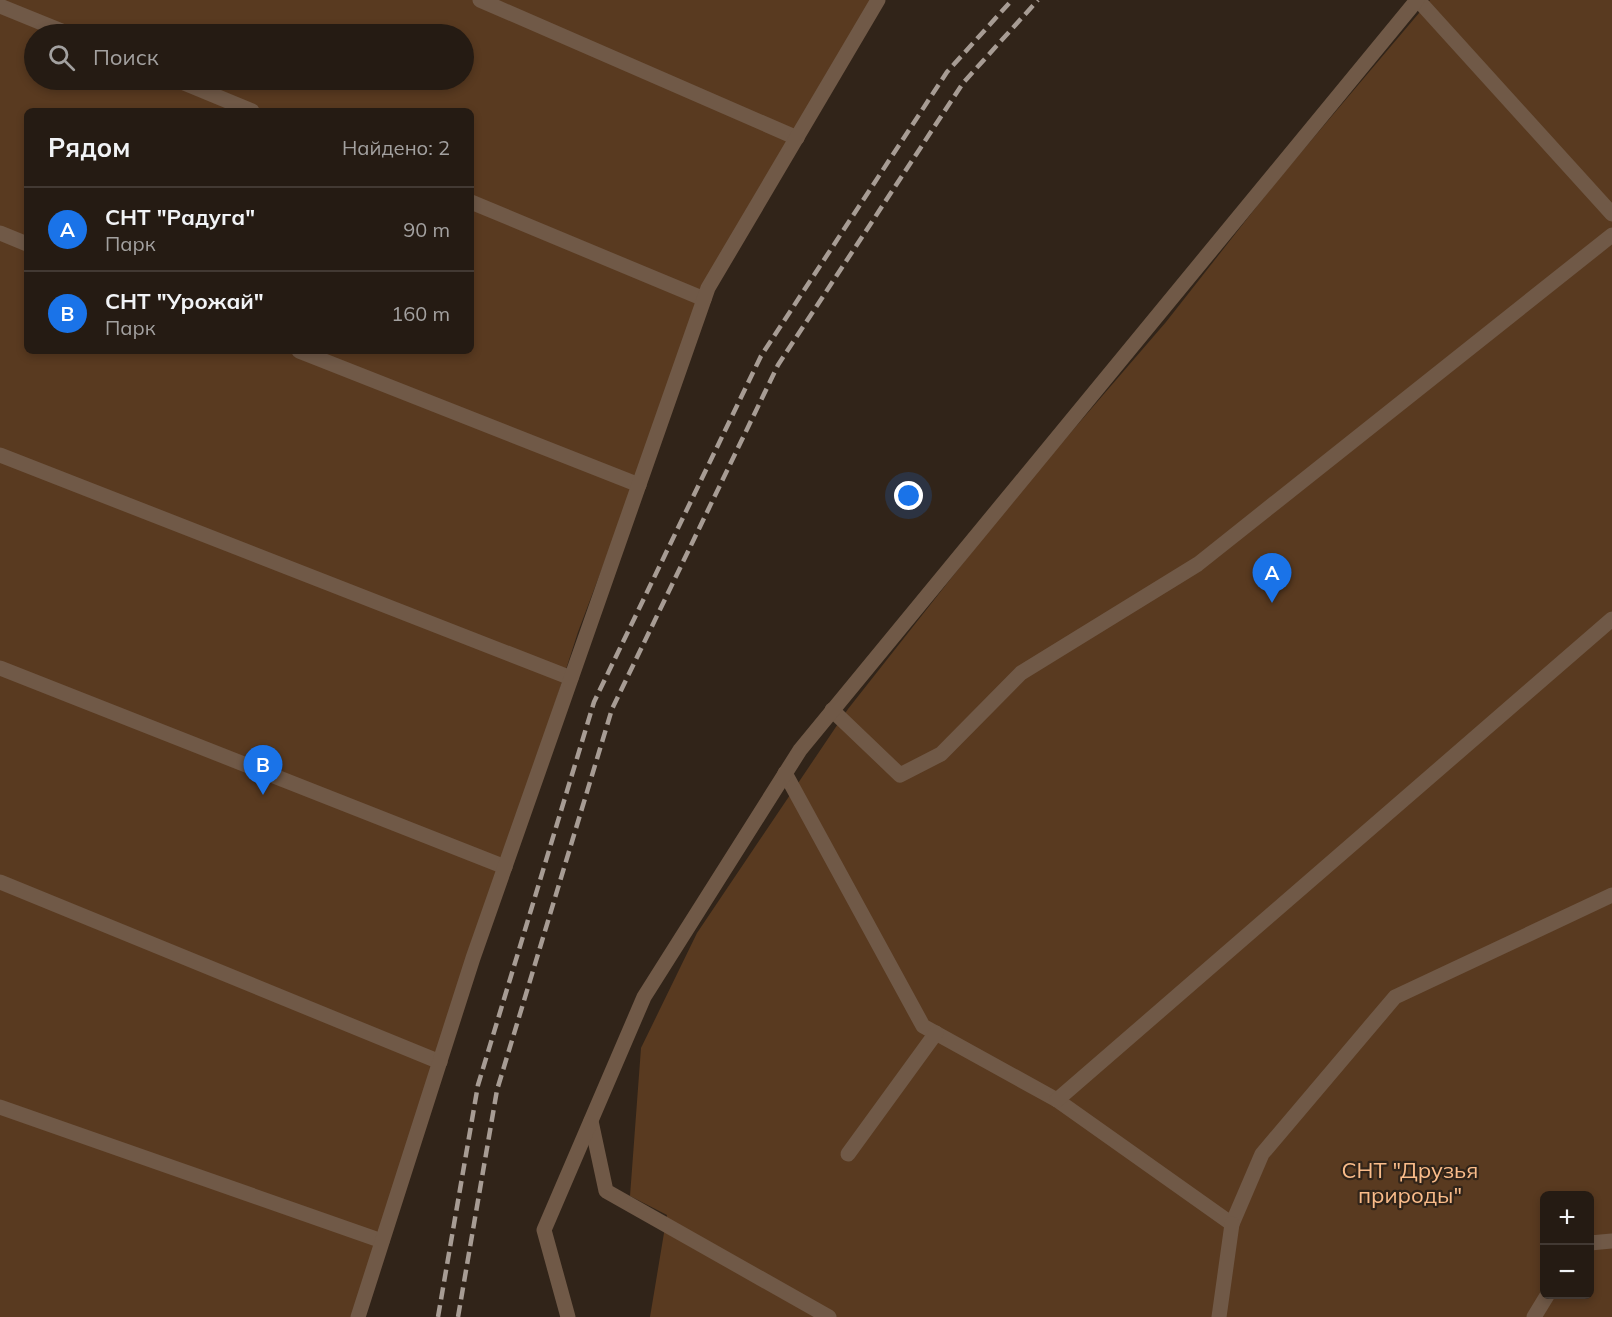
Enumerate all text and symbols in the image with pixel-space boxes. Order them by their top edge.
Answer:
search box [24,24,474,90]
icon: search [45,41,78,74]
text: Поиск [93,43,159,71]
text: Рядом [48,131,131,164]
text: Найдено: 2 [342,135,450,160]
text: СНТ "Радуга" [105,203,255,231]
text: A [60,217,75,242]
text: 90 m [403,217,450,242]
text: Парк [105,231,155,256]
text: СНТ "Урожай" [105,287,264,315]
text: B [61,301,74,326]
text: 160 m [391,301,450,326]
text: Парк [105,315,155,340]
your location [894,481,923,510]
pin: A [1252,554,1292,603]
pin: B [244,746,282,795]
park label: СНТ "Друзья природы" [1342,1156,1478,1209]
map controls [1540,1191,1594,1299]
button: + [1540,1191,1594,1245]
button: − [1540,1245,1594,1299]

